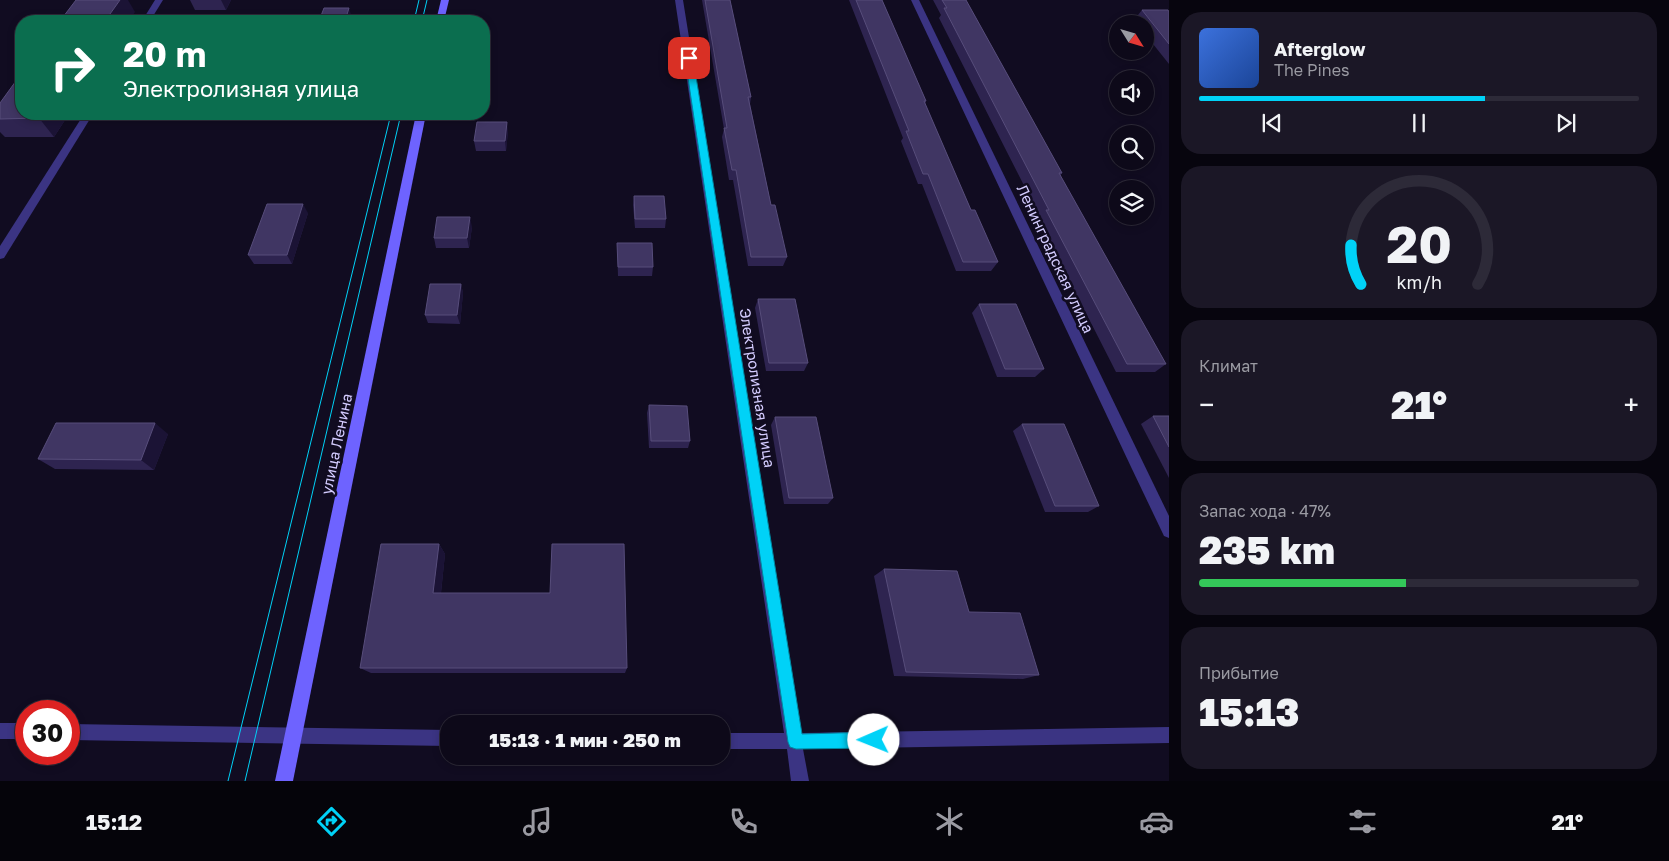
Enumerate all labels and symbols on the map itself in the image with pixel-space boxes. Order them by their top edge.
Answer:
north arrow [1109,15,1154,60]
pin [668,37,710,79]
street label: Ленинградская улица [1014,181,1098,336]
street label: Электролизная улица [737,307,779,469]
street label: улица Ленина [317,392,356,496]
speed limit sign: 30 [15,700,80,765]
position arrow [847,713,899,765]

